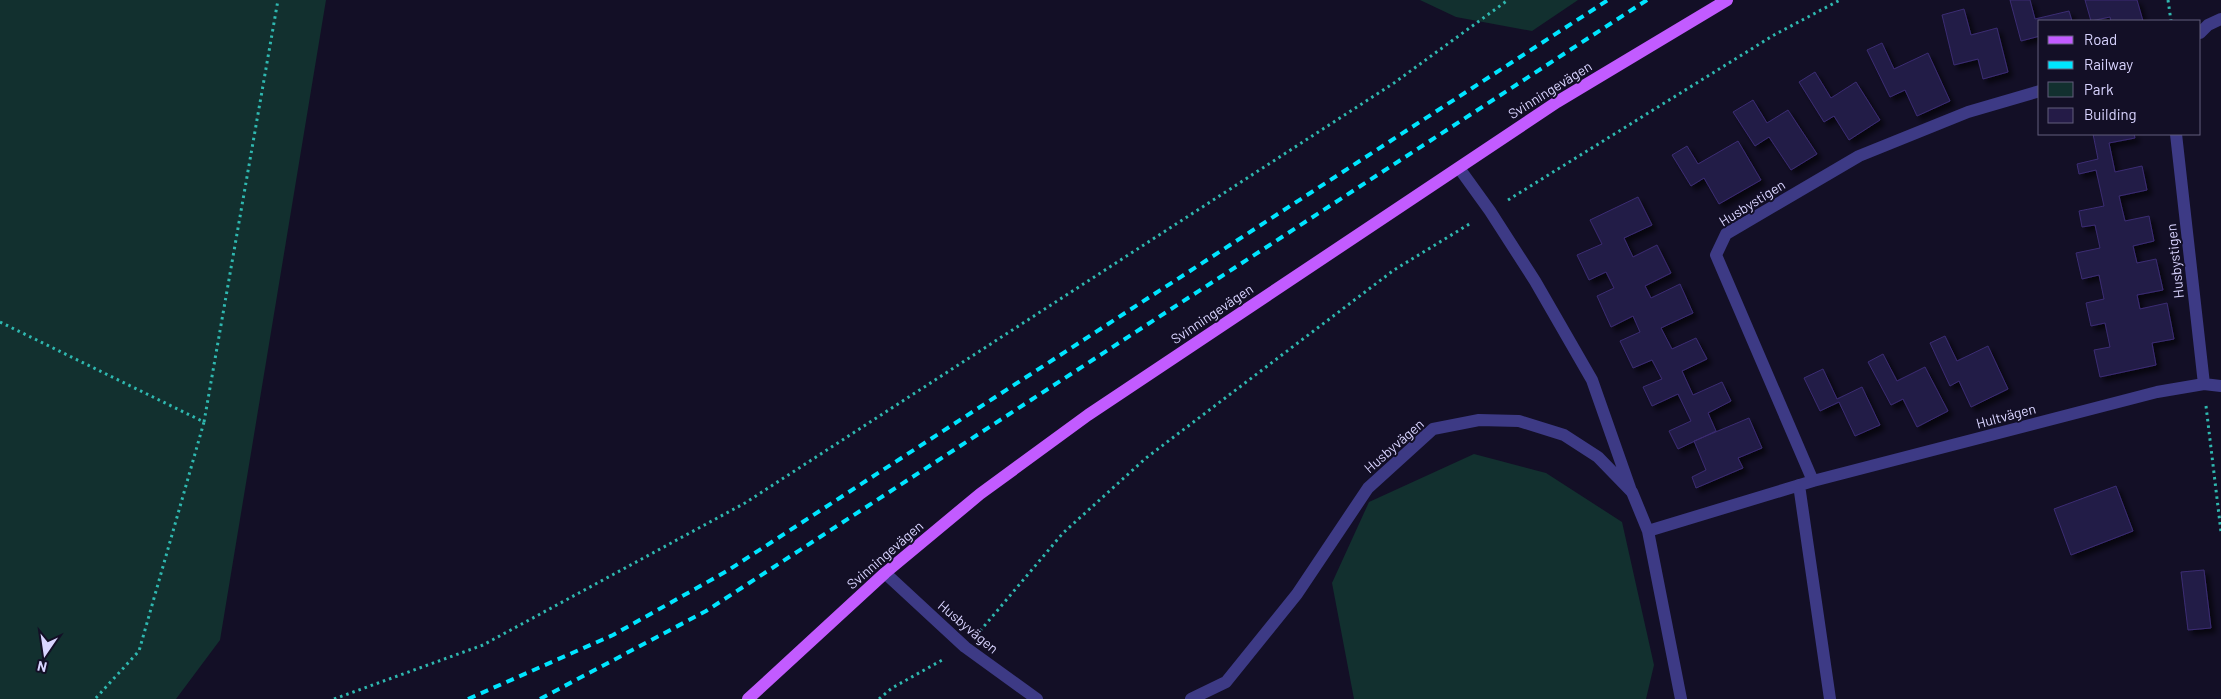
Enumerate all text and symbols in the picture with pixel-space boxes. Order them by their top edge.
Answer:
legend [2038,20,2201,135]
text: Road [2084,30,2117,48]
text: Railway [2084,55,2133,73]
street label: Svinningevägen [1505,57,1595,122]
text: Park [2084,80,2114,98]
text: Building [2084,105,2137,123]
street label: Husbystigen [1716,176,1788,230]
street label: Husbystigen [2162,223,2187,299]
street label: Svinningevägen [1167,280,1256,347]
street label: Hultvägen [1974,399,2038,432]
street label: Husbyvägen [1360,415,1427,476]
street label: Svinningevägen [843,517,926,592]
street label: Husbyvägen [935,596,1002,657]
north arrow [20,629,70,679]
text: N [36,658,48,676]

